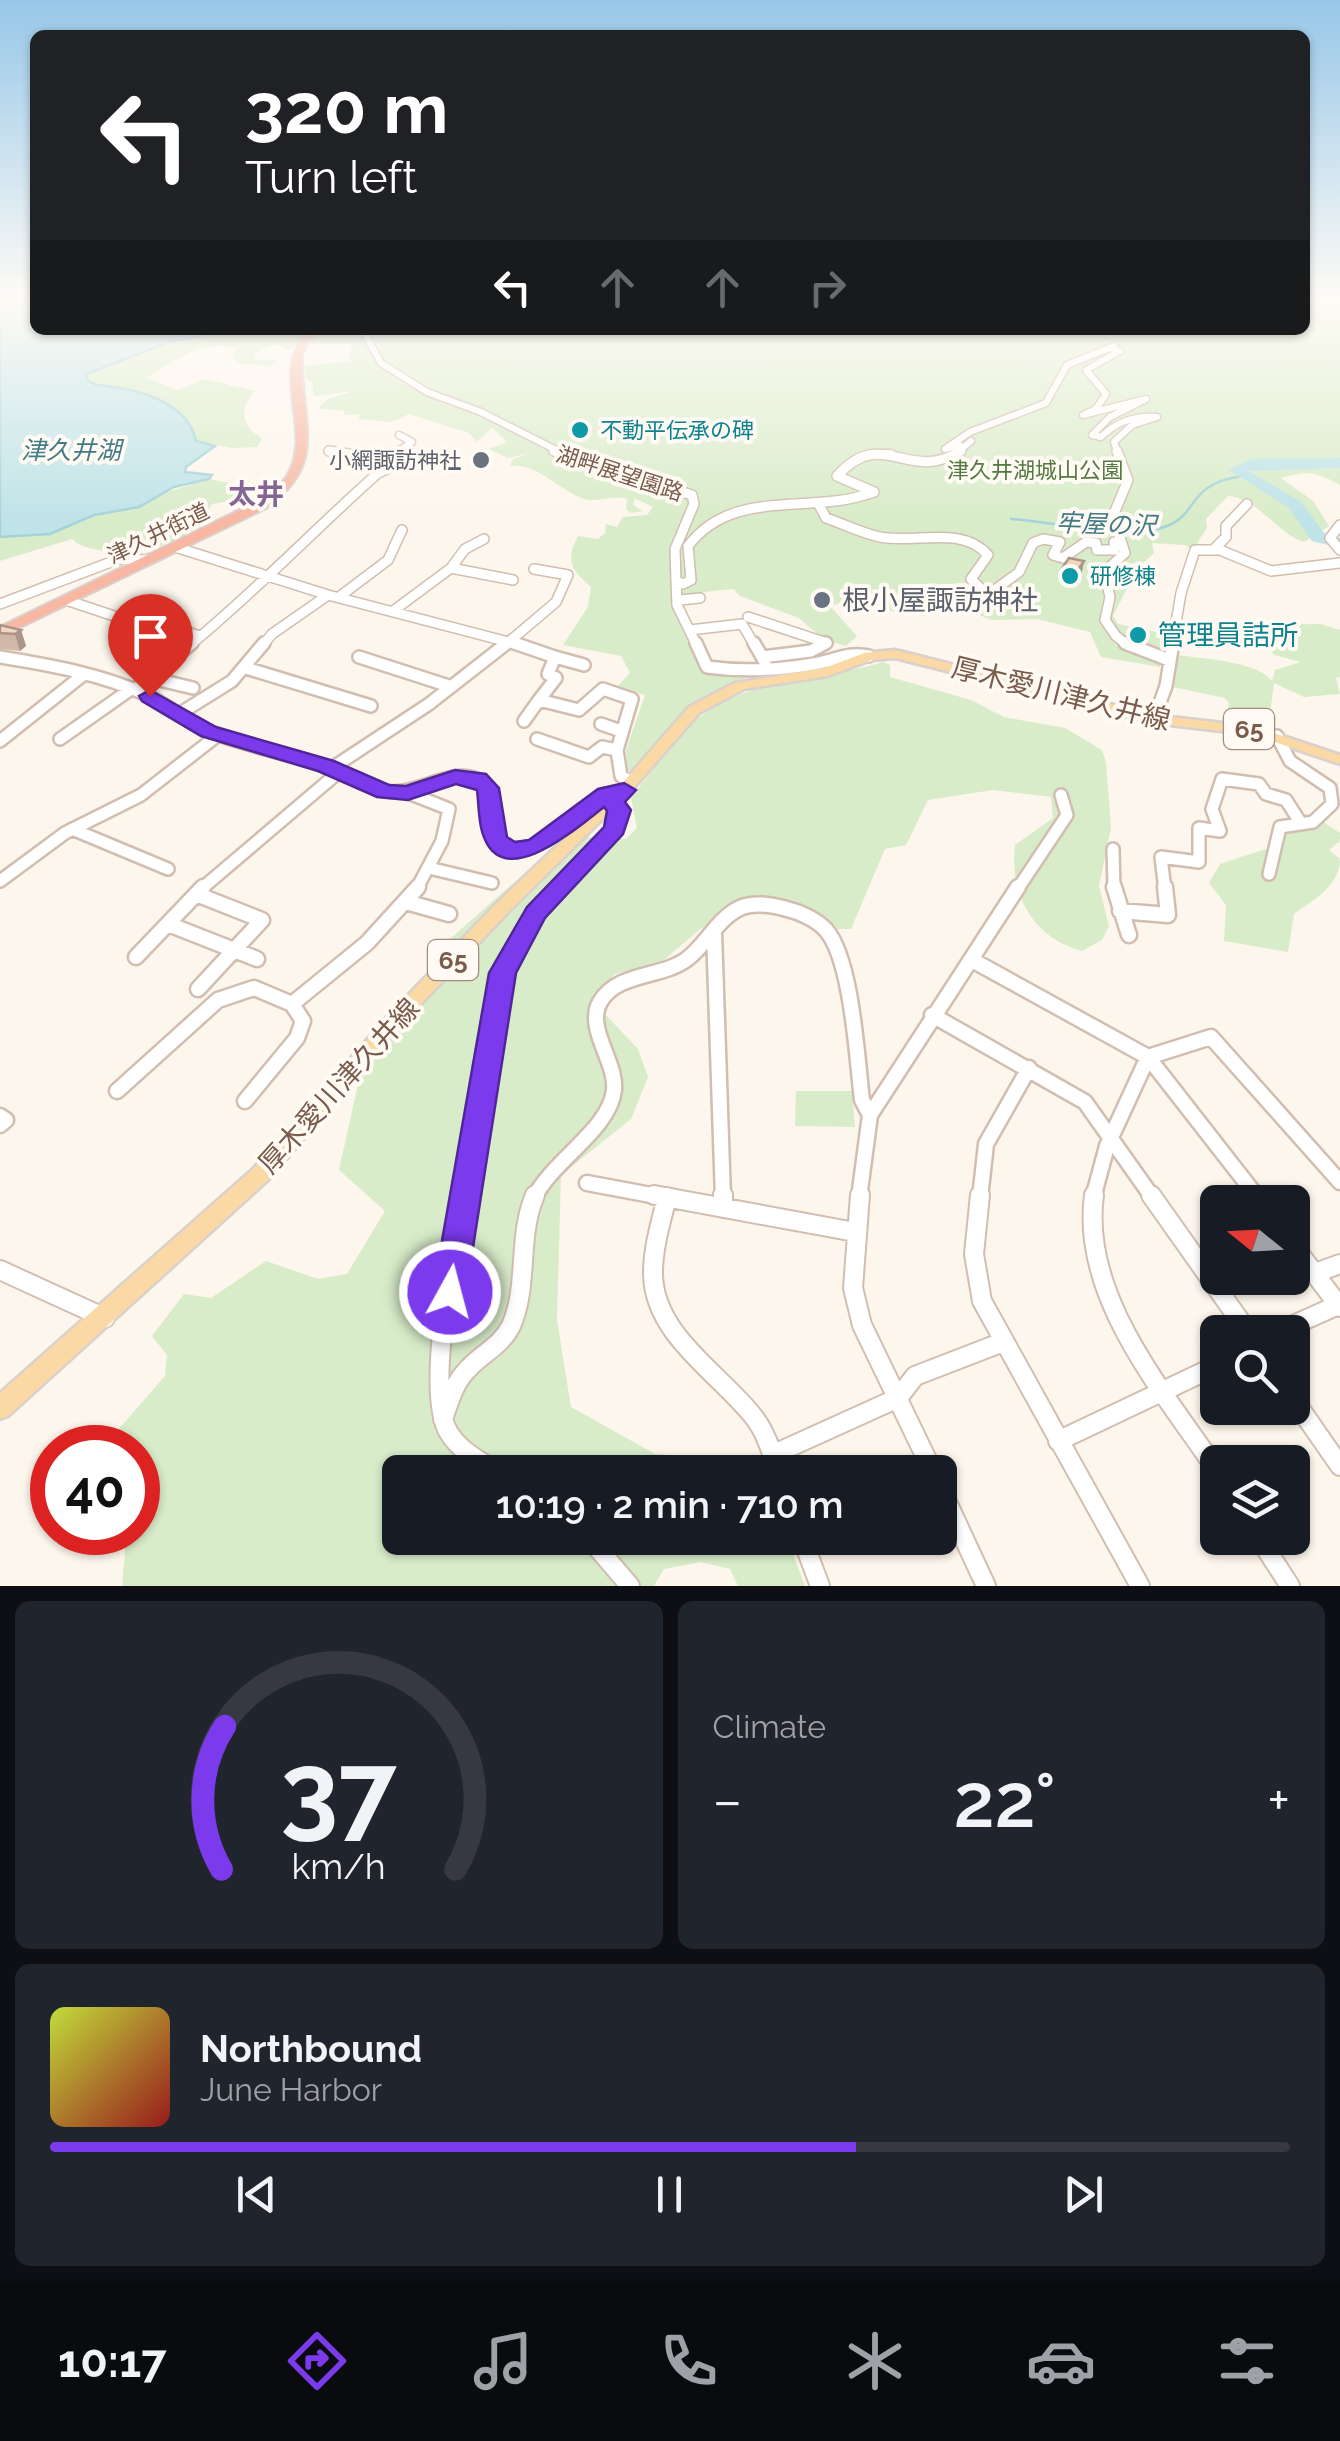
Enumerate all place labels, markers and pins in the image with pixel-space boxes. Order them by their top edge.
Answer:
place label: 不動平伝承の碑 [600,417,754,443]
marker: 不動平伝承の碑 [569,419,591,441]
place label: 小網諏訪神社 [329,447,461,473]
marker: 小網諏訪神社 [470,449,492,471]
place label: 研修棟 [1090,563,1156,589]
marker: 研修棟 [1059,565,1081,587]
place label: 根小屋諏訪神社 [842,584,1038,617]
marker: 根小屋諏訪神社 [811,589,833,611]
pin [108,594,193,697]
place label: 管理員詰所 [1158,619,1298,652]
marker: 管理員詰所 [1127,624,1149,646]

